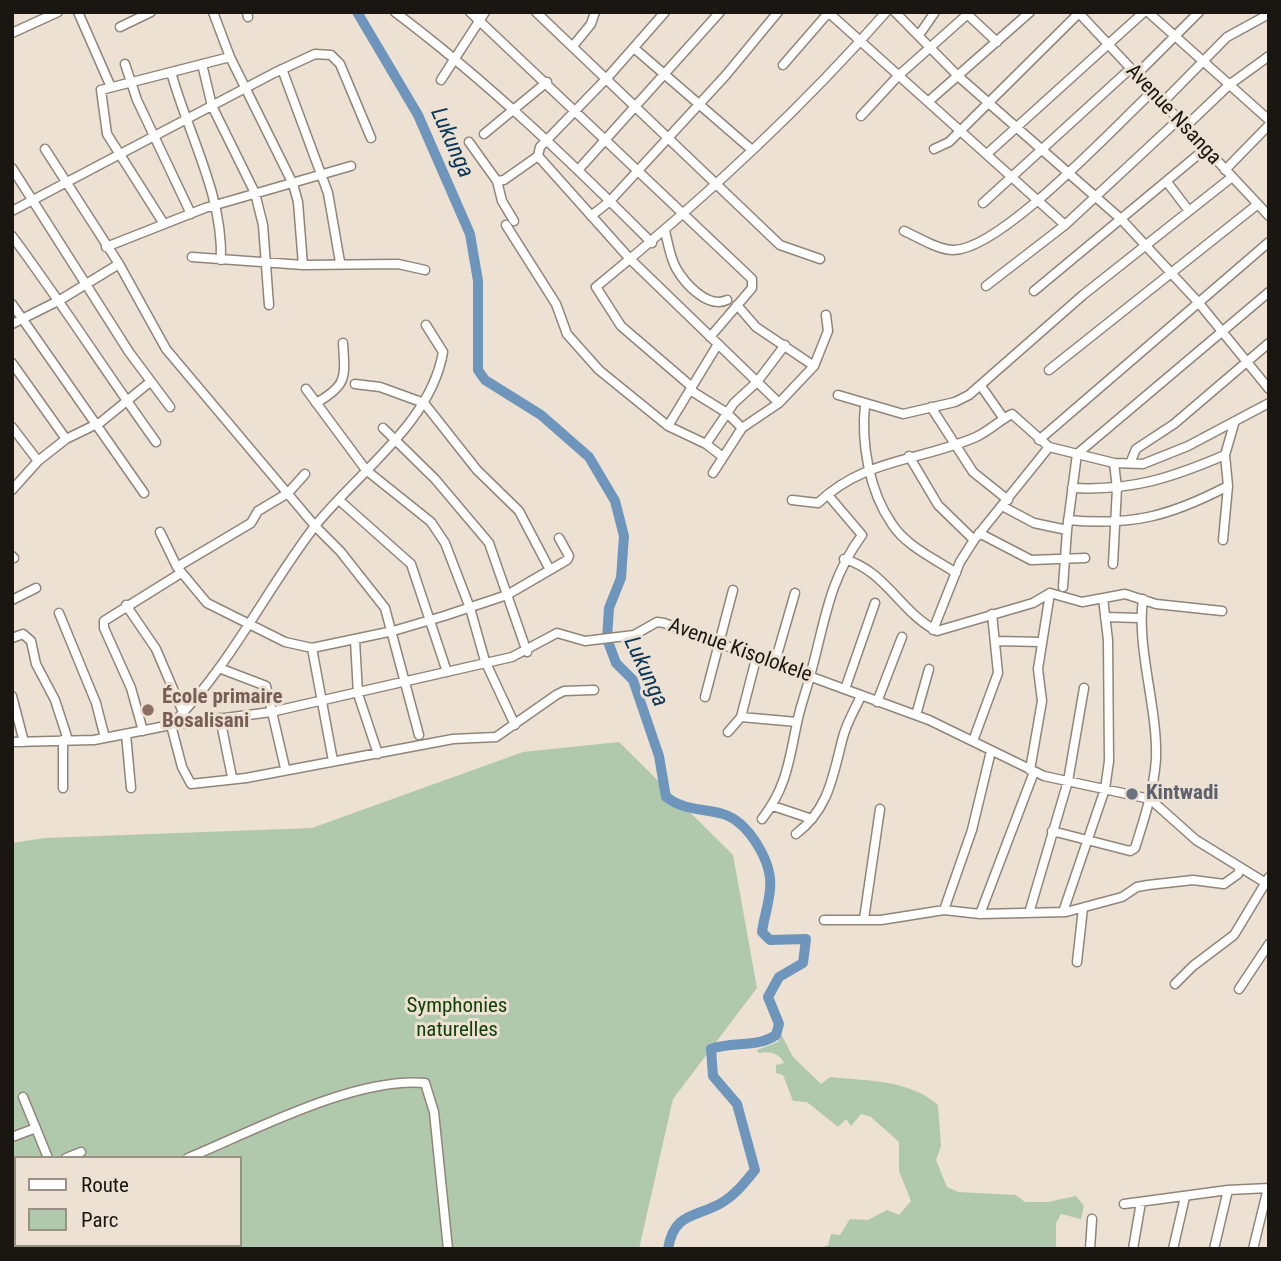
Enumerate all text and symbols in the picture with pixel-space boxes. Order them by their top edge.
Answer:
street label: Avenue Nsanga [1120,59,1226,171]
water label: Lukunga [423,103,479,183]
street label: Avenue Kisolokele [665,613,815,689]
water label: Lukunga [617,633,673,711]
place label: École primaire Bosalisani [162,685,283,735]
marker: École primaire Bosalisani [140,702,156,718]
place label: Kintwadi [1146,781,1219,807]
marker: Kintwadi [1124,786,1140,802]
park label: Symphonies naturelles [407,994,507,1044]
legend [14,1156,242,1247]
text: Route [81,1173,129,1197]
text: Parc [81,1208,119,1232]

